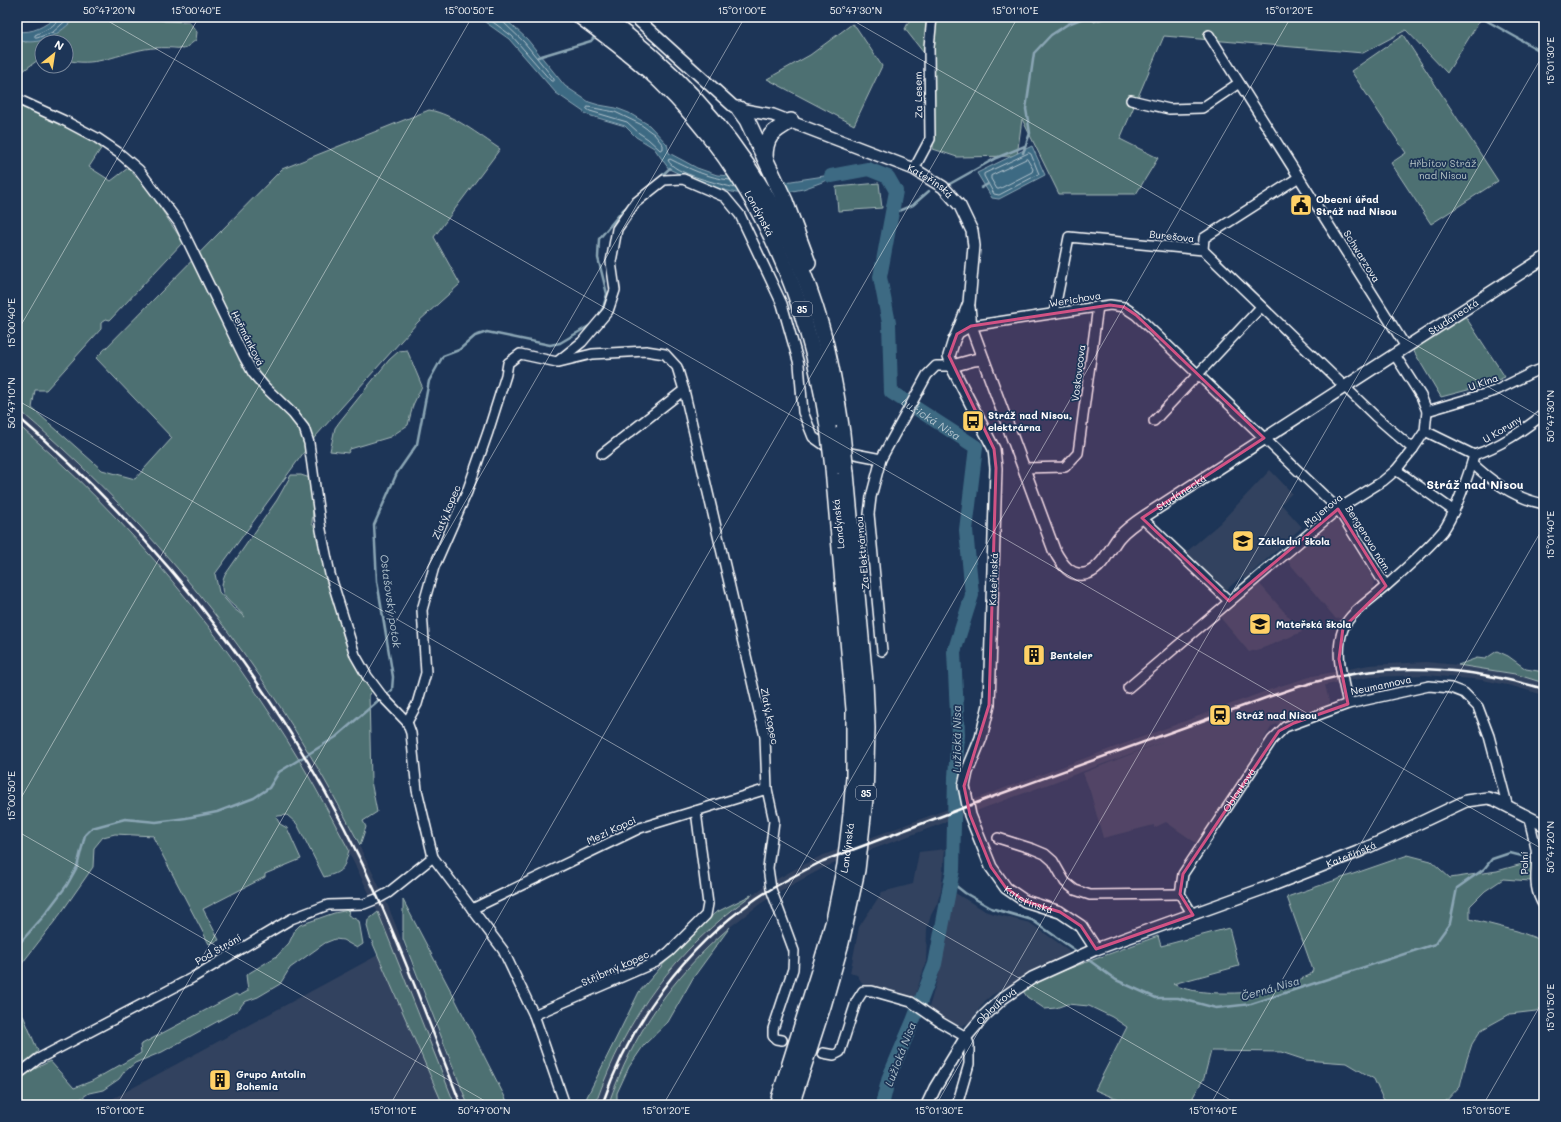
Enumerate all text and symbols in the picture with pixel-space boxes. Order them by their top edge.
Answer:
text: 50°47'20"N [83,3,135,17]
text: 15°00'40"E [171,3,221,17]
text: 15°00'50"E [444,3,494,17]
text: 15°01'00"E [718,3,767,17]
text: 50°47'30"N [830,3,882,17]
text: 15°01'10"E [992,3,1039,17]
text: 15°01'20"E [1265,3,1313,17]
north arrow [34,34,74,74]
text: N [52,36,67,53]
text: 15°01'30"E [1543,37,1557,85]
street label: Za Lesem [911,72,925,118]
park label: Hřbitov Stráž nad Nisou [1409,156,1477,182]
street label: Kateřinská [906,160,957,201]
street label: Londýnská [741,188,777,239]
public building icon: Obecní úřad Stráž nad Nisou [1288,192,1314,218]
place label: Obecní úřad Stráž nad Nisou [1316,192,1397,218]
street label: Burešova [1149,227,1195,245]
street label: Schwarzova [1340,227,1384,285]
street label: Werichova [1048,288,1102,310]
street label: Studánecká [1425,295,1481,338]
text: 15°00'40"E [4,298,18,348]
road number: 35 [792,302,812,316]
street label: Heřmánková [228,308,268,368]
street label: Voskovcova [1068,344,1088,402]
street label: U Kina [1466,370,1500,394]
text: 50°47'10"N [4,377,18,429]
text: 50°47'30"N [1543,390,1557,442]
water label: Lužická Nisa [899,394,964,443]
bus stop icon: Stráž nad Nisou, elektrárna [960,408,986,434]
place label: Stráž nad Nisou, elektrárna [988,408,1072,434]
street label: U Koruny [1480,412,1524,446]
street label: Studánecká [1153,471,1209,514]
district label: Stráž nad Nisou [1426,476,1524,492]
street label: Zlatý kopec [428,483,464,541]
street label: Majerova [1301,490,1345,530]
street label: Londýnská [828,498,848,550]
street label: Bergerovo nám. [1343,502,1395,576]
text: 15°01'40"E [1543,511,1557,559]
street label: Za Elektrárnou [852,516,872,590]
school or university icon: Základní škola [1230,528,1256,554]
place label: Základní škola [1258,534,1330,548]
street label: Kateřinská [985,552,1001,606]
water label: Ostašovský potok [377,553,405,649]
school or university icon: Mateřská škola [1247,611,1273,637]
place label: Mateřská škola [1276,617,1351,631]
building icon: Benteler [1021,642,1047,668]
place label: Benteler [1050,648,1093,662]
street label: Neumannova [1349,672,1413,698]
street label: Zlatý kopec [758,686,782,746]
station icon: Stráž nad Nisou [1207,702,1233,728]
water label: Lužická Nisa [949,705,964,773]
place label: Stráž nad Nisou [1236,708,1317,722]
street label: Oblouková [1219,765,1259,815]
text: 15°00'50"E [4,771,18,821]
road number: 35 [856,786,876,800]
street label: Mezi Kopci [584,812,638,848]
text: 50°47'20"N [1543,821,1557,873]
street label: Londýnská [837,822,857,874]
street label: Kateřinská [1324,837,1378,871]
street label: Polní [1517,851,1531,875]
street label: Kateřinská [1001,882,1055,916]
street label: Pod Strání [192,930,244,968]
street label: Stříbrný kopec [579,947,651,989]
water label: Černá Nisa [1239,972,1301,1004]
street label: Oblouková [973,984,1019,1028]
text: 15°01'50"E [1543,984,1557,1032]
water label: Lužická Nisa [881,1020,919,1088]
building icon: Grupo Antolin Bohemia [207,1067,233,1093]
place label: Grupo Antolin Bohemia [236,1067,306,1093]
text: 15°01'00"E [96,1103,145,1117]
text: 15°01'10"E [370,1103,417,1117]
text: 50°47'00"N [458,1103,510,1117]
text: 15°01'20"E [642,1103,690,1117]
text: 15°01'30"E [915,1103,963,1117]
text: 15°01'40"E [1189,1103,1237,1117]
text: 15°01'50"E [1462,1103,1510,1117]

